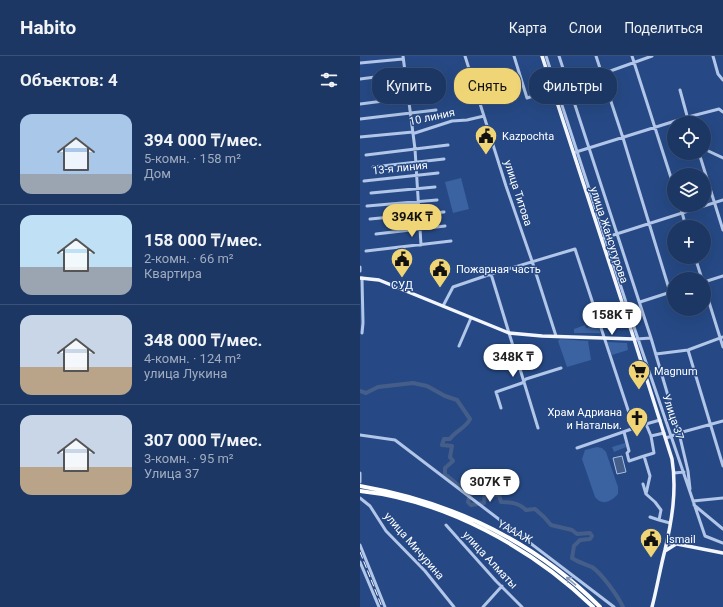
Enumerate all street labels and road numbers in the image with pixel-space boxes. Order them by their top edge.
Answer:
street label: 10 линия [408,106,456,128]
street label: улица Титова [501,158,535,228]
street label: 13-я линия [372,159,428,177]
street label: улица Жансугурова [587,185,631,285]
street label: Улица 37 [660,393,686,441]
street label: улица Мичурина [381,510,447,582]
street label: ҮАААЖ [495,517,535,547]
street label: улица Алматы [460,528,520,592]

